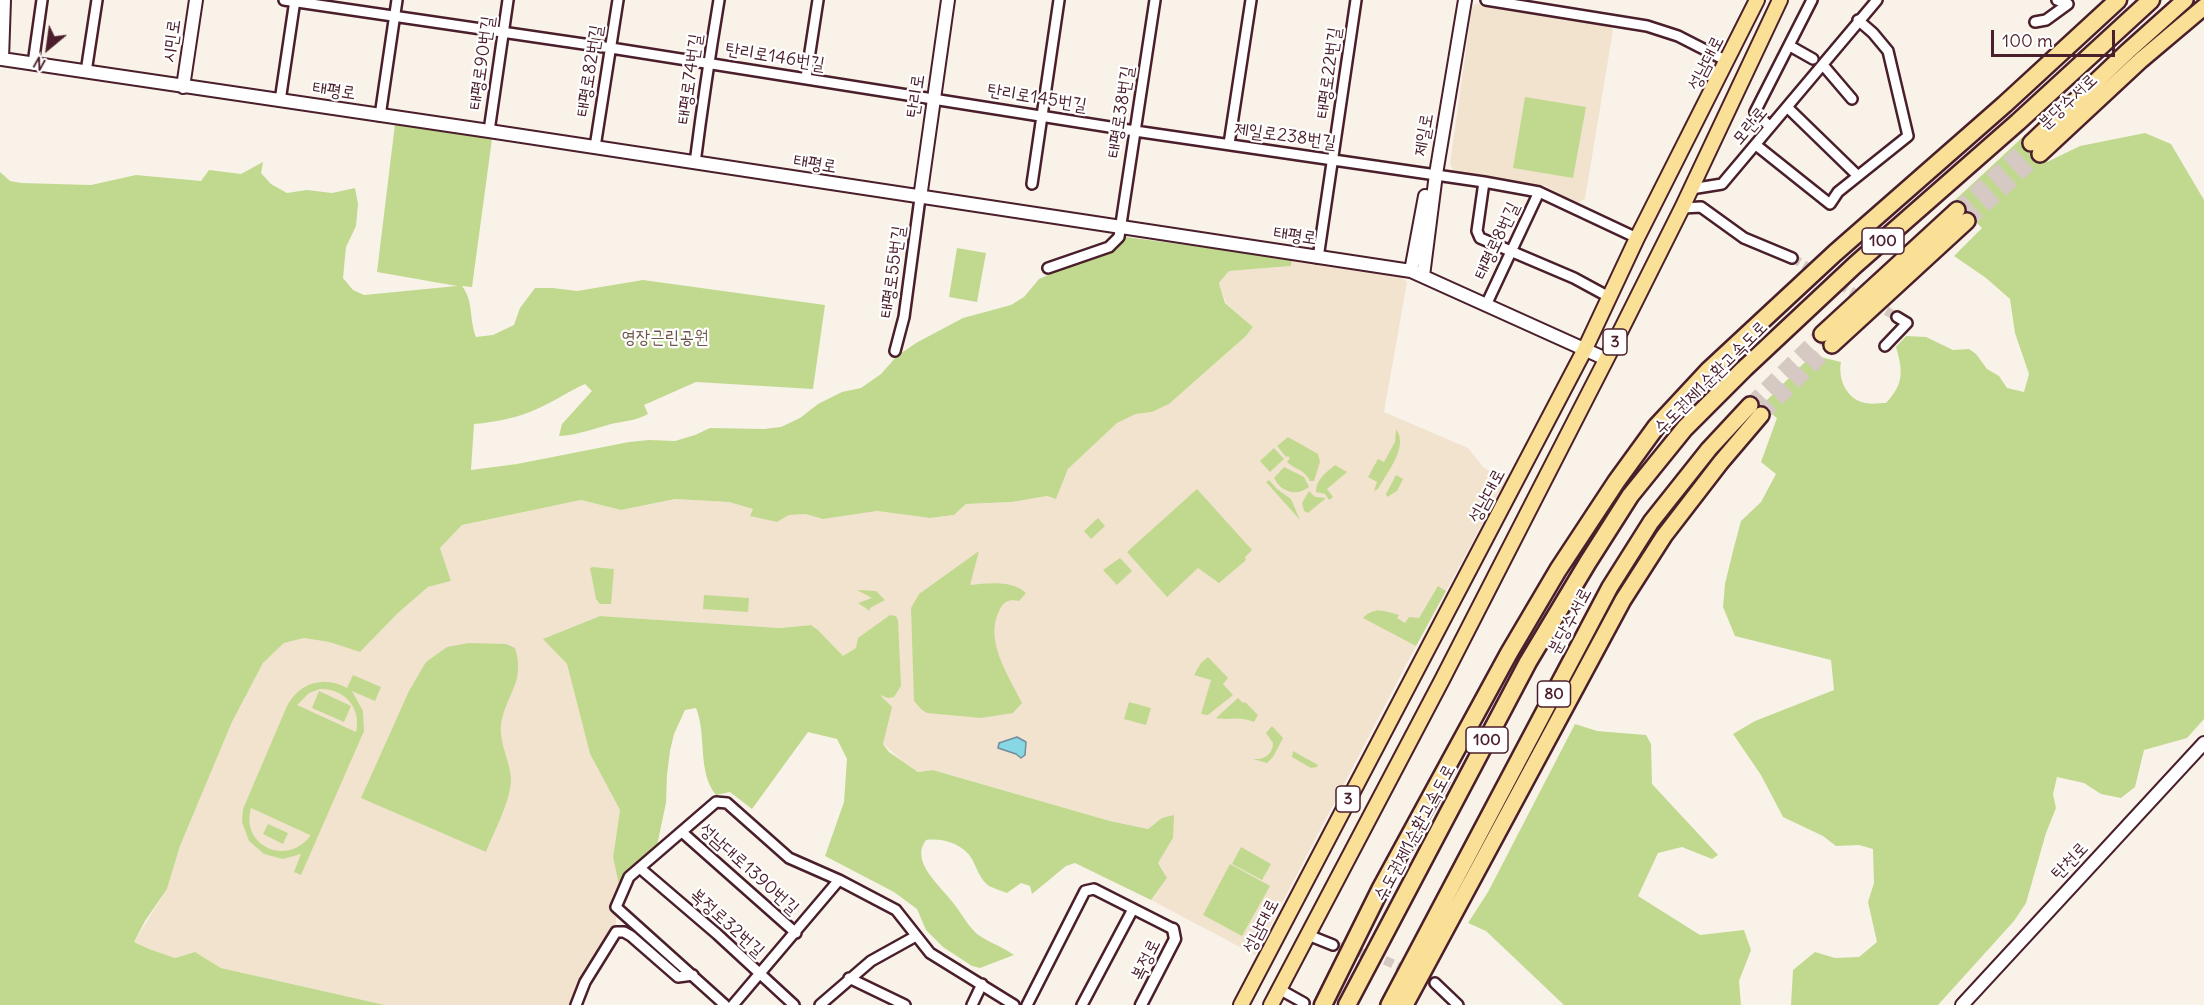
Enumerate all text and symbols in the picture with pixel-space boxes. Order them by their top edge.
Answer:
street label: 태평로90번길 [465,15,499,111]
north arrow [18,18,78,78]
street label: 시민로 [158,18,186,64]
scale bar [1994,18,2118,56]
street label: 태평로82번길 [572,24,608,118]
street label: 태평로22번길 [1312,26,1346,120]
text: 100 m [2002,29,2053,52]
street label: 태평로74번길 [673,32,707,126]
street label: 성남대로 [1683,32,1729,94]
street label: 탄리로146번길 [724,38,826,76]
text: N [30,52,49,75]
street label: 태평로38번길 [1103,64,1139,160]
street label: 분당수서로 [2034,69,2102,135]
street label: 탄리로 [902,73,930,119]
street label: 태평로 [311,77,357,105]
street label: 탄리로145번길 [986,79,1088,117]
street label: 모란로 [1728,102,1772,150]
street label: 제일로 [1410,112,1438,158]
street label: 제일로238번길 [1233,118,1337,154]
street label: 태평로 [792,150,838,178]
street label: 태평로8번길 [1470,199,1524,283]
street label: 태평로 [1272,222,1318,250]
street label: 태평로55번길 [876,224,910,320]
road number: 100 [1862,228,1904,254]
street label: 수도권제1순환고속도로 [1650,317,1772,439]
park label: 영장근린공원 [622,327,708,349]
road number: 3 [1603,329,1627,355]
street label: 성남대로 [1464,465,1510,527]
street label: 분당수서로 [1543,584,1597,658]
road number: 80 [1538,681,1570,707]
road number: 100 [1466,727,1508,753]
street label: 수도권제1순환고속도로 [1370,761,1460,905]
road number: 3 [1336,786,1360,812]
street label: 성남대로1390번길 [695,819,803,919]
street label: 탄천로 [2047,838,2093,884]
street label: 복정로32번길 [685,884,769,962]
street label: 성남대로 [1238,895,1284,957]
street label: 복정로 [1127,936,1165,984]

